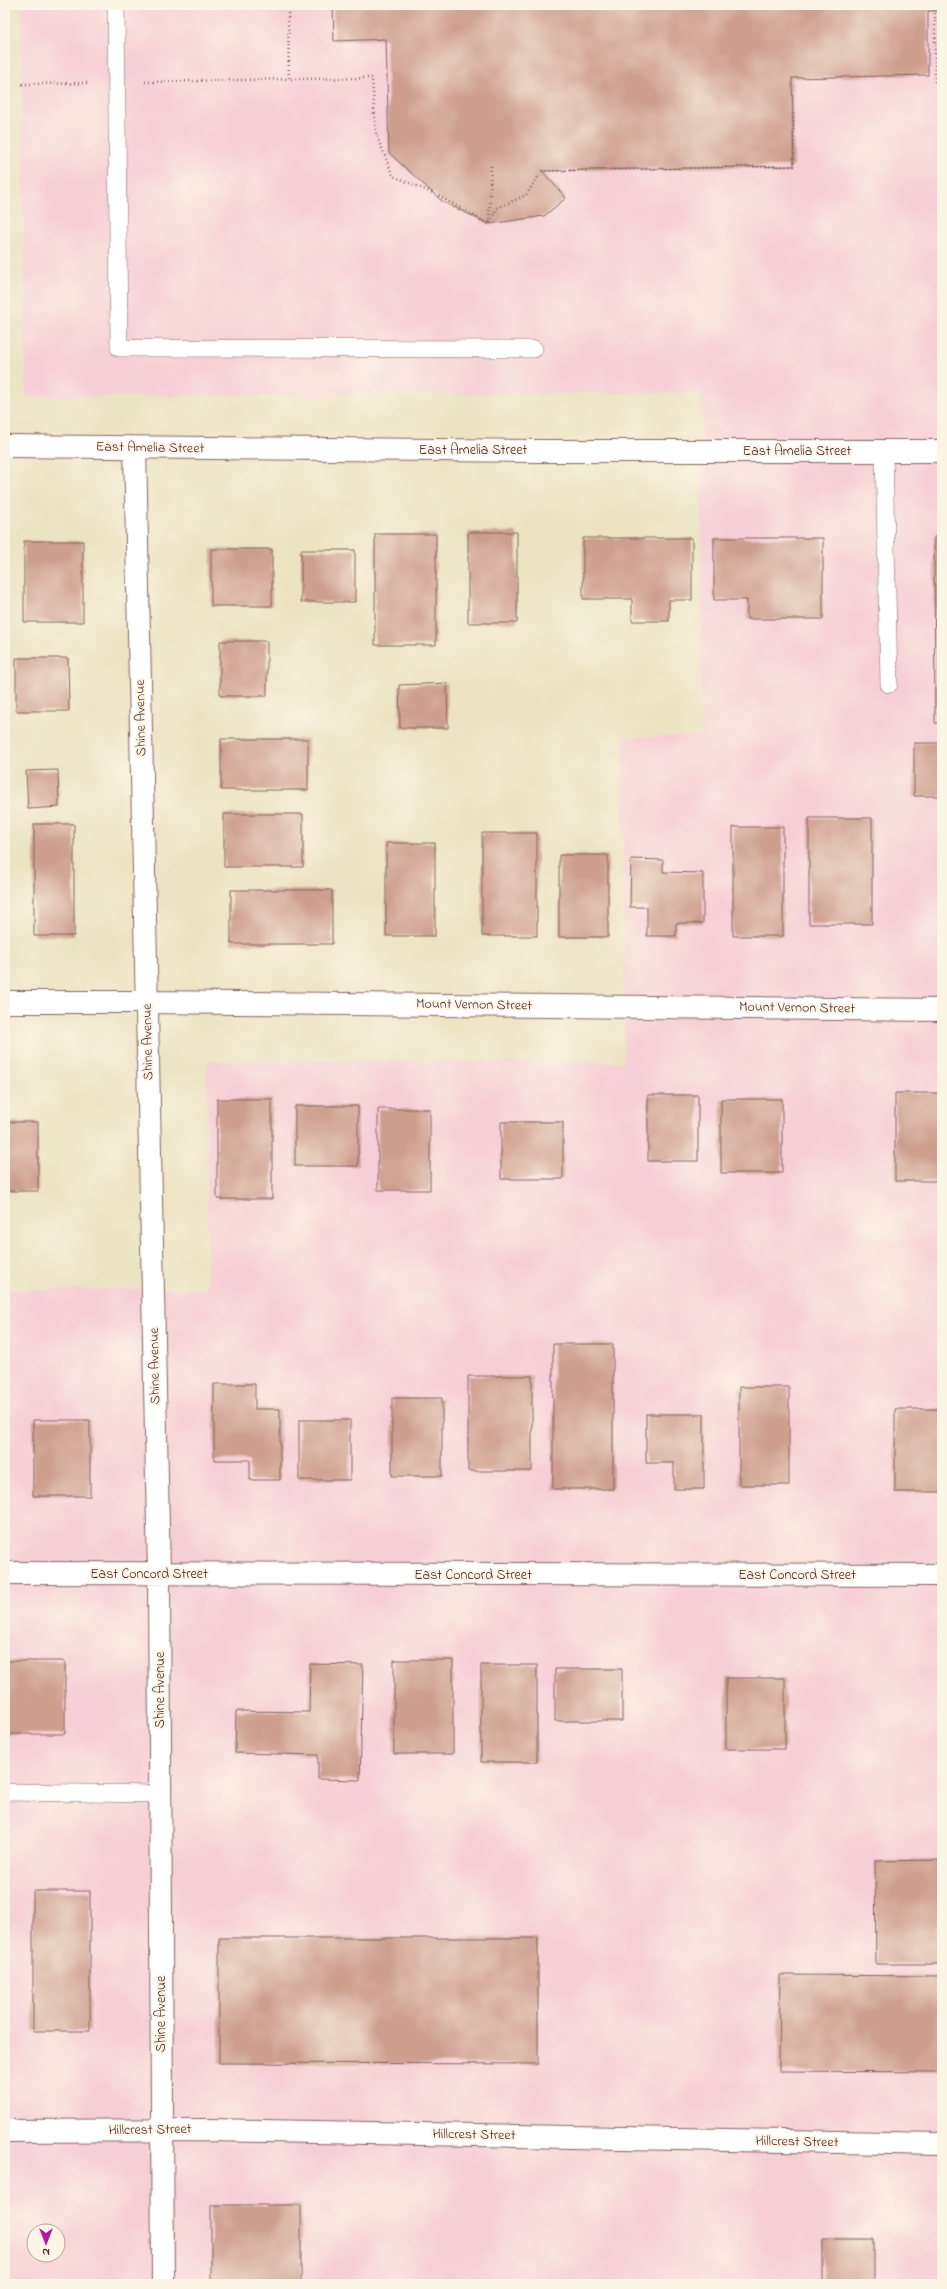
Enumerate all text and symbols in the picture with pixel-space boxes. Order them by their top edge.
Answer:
street label: East Amelia Street [96,437,205,459]
street label: East Amelia Street [419,440,527,461]
street label: East Amelia Street [743,441,851,462]
street label: Shine Avenue [130,679,152,757]
street label: Mount Vernon Street [416,993,532,1017]
street label: Mount Vernon Street [739,996,855,1020]
street label: Shine Avenue [137,1003,159,1081]
street label: Shine Avenue [144,1327,166,1405]
street label: East Concord Street [90,1564,208,1585]
street label: East Concord Street [414,1565,532,1586]
street label: East Concord Street [738,1565,856,1586]
street label: Shine Avenue [150,1651,171,1728]
street label: Shine Avenue [151,1975,172,2052]
street label: Hillcrest Street [108,2119,192,2141]
street label: Hillcrest Street [432,2124,516,2146]
street label: Hillcrest Street [755,2131,839,2153]
north arrow [26,2223,66,2263]
text: N [42,2244,50,2260]

